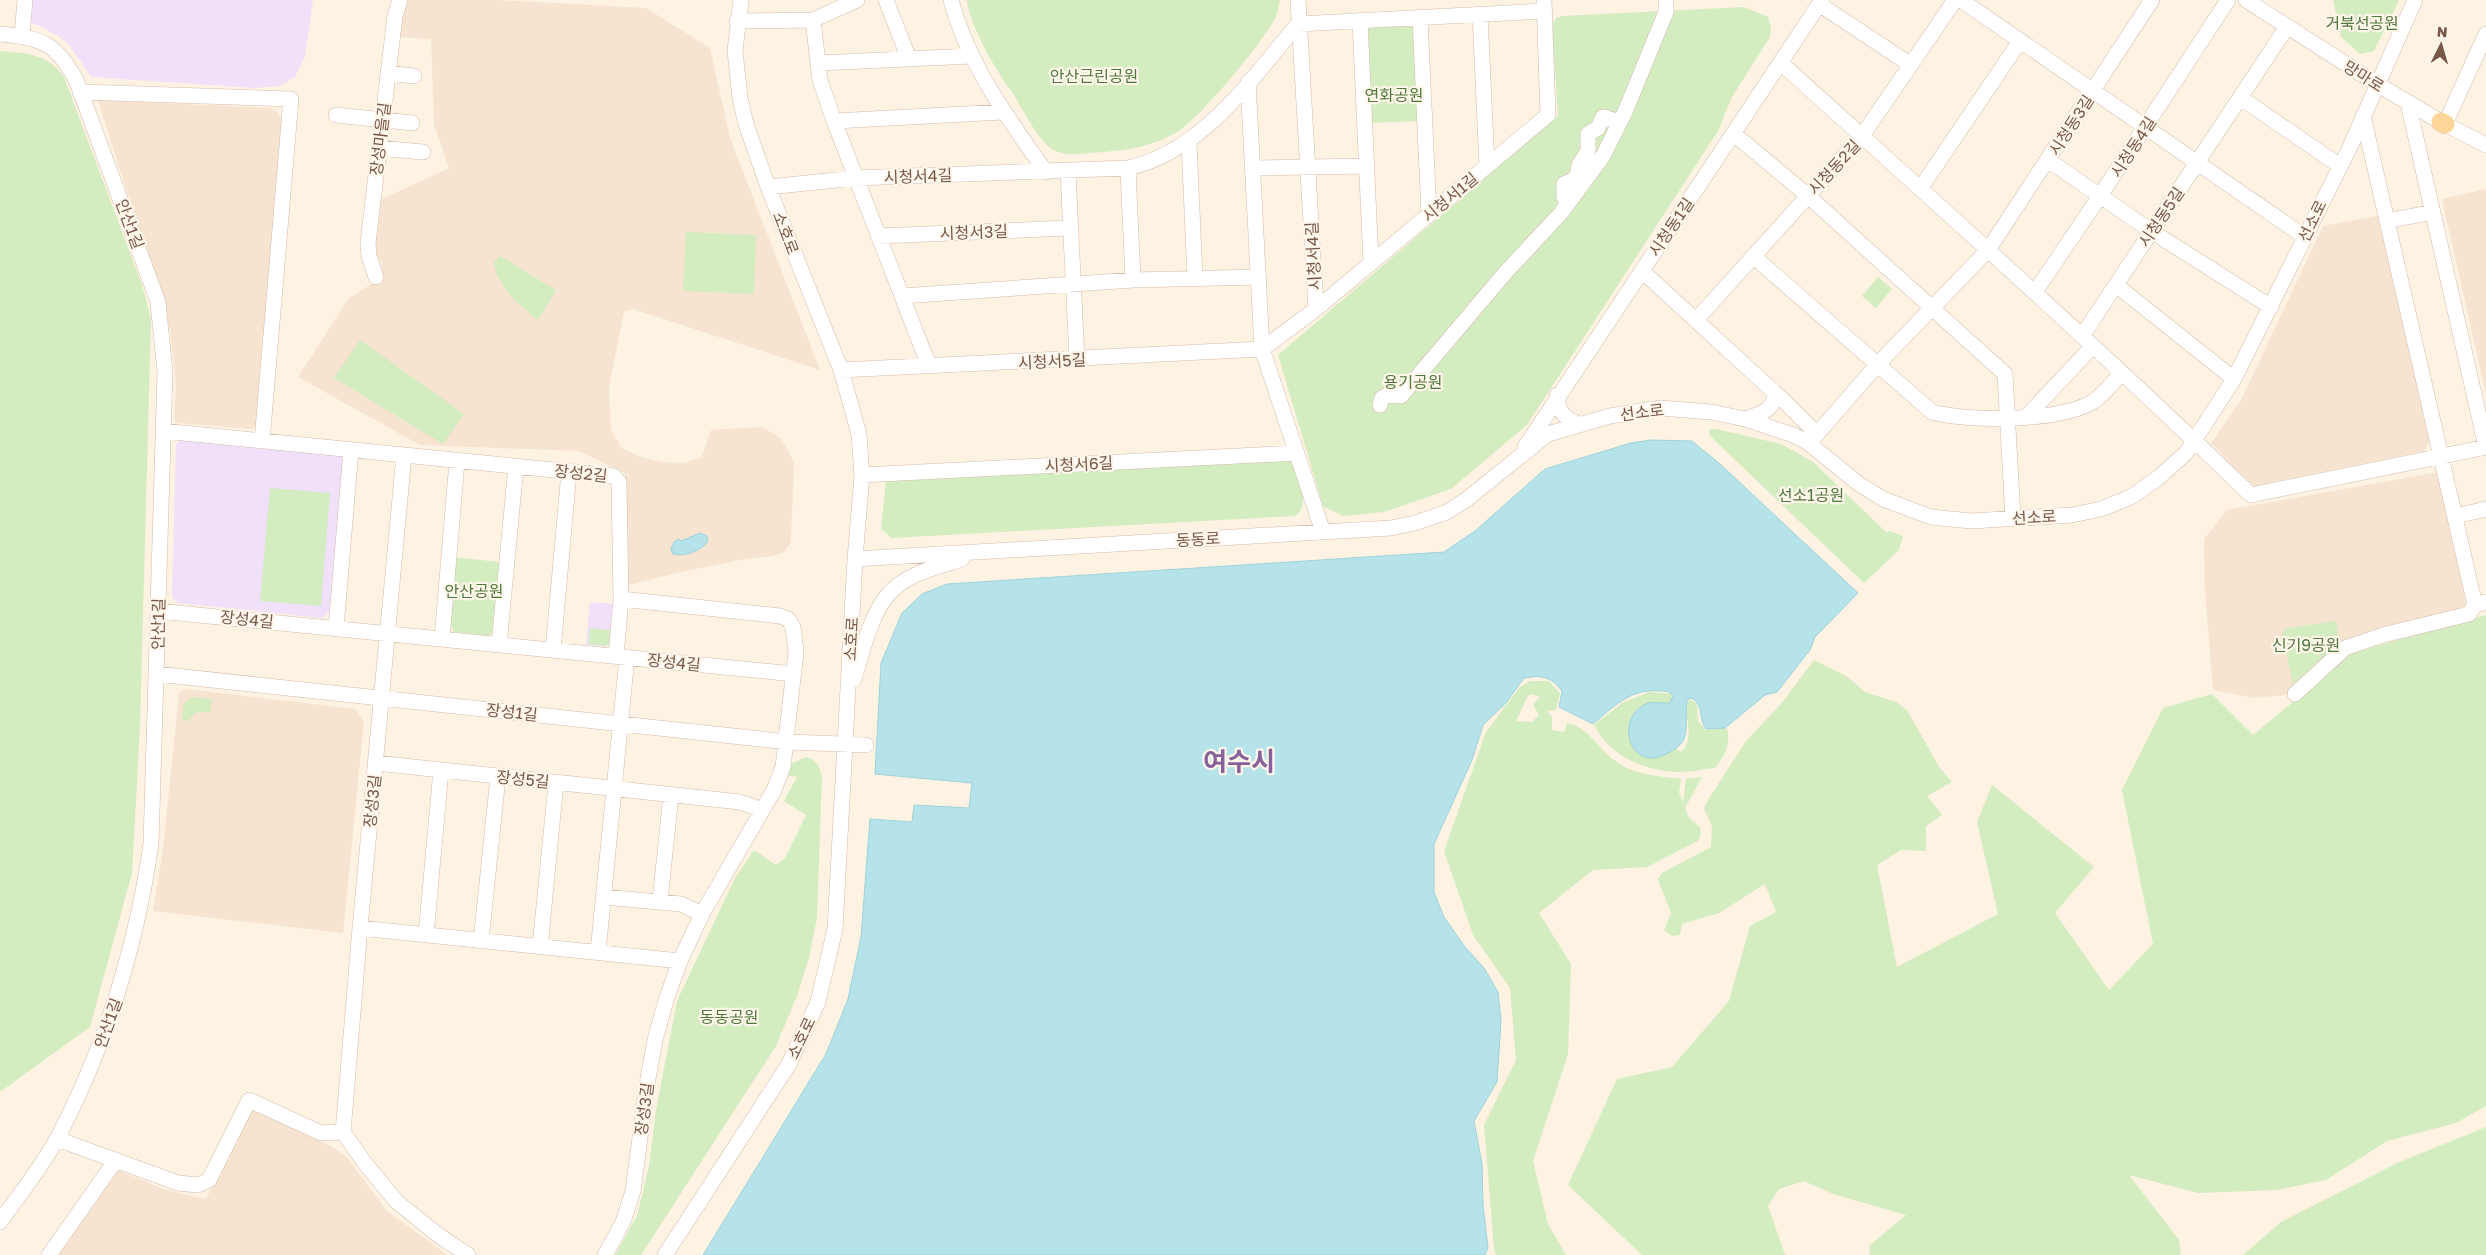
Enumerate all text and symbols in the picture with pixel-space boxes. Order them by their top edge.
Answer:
park label: 거북선공원 [2325,13,2399,33]
north arrow [2416,20,2466,70]
text: N [2436,23,2448,40]
street label: 망마로 [2340,56,2388,96]
park label: 안산근린공원 [1050,66,1138,86]
park label: 연화공원 [1365,85,1423,105]
street label: 시청동3길 [2044,91,2098,159]
street label: 장성마을길 [366,101,394,177]
street label: 시청동4길 [2106,113,2160,181]
street label: 시청동2길 [1803,135,1865,199]
street label: 시청서4길 [883,165,953,187]
street label: 시청서1길 [1418,168,1482,226]
street label: 시청동5길 [2134,183,2188,251]
street label: 시청동1길 [1644,194,1698,260]
street label: 안산1길 [112,196,148,252]
street label: 선소로 [2293,197,2331,245]
street label: 소호로 [769,209,803,257]
street label: 시청서3길 [940,221,1008,243]
street label: 시청서4길 [1301,221,1325,291]
street label: 시청서5길 [1017,349,1087,373]
park label: 용기공원 [1384,372,1442,392]
street label: 선소로 [1619,399,1665,425]
street label: 시청서6길 [1044,452,1114,476]
street label: 장성2길 [553,460,609,486]
park label: 선소1공원 [1778,485,1844,505]
street label: 선소로 [2011,506,2057,528]
street label: 동동로 [1175,528,1221,550]
park label: 안산공원 [445,581,503,601]
street label: 안산1길 [148,598,168,650]
street label: 장성4길 [219,606,275,632]
street label: 소호로 [840,616,862,662]
park label: 신기9공원 [2272,635,2340,655]
street label: 장성4길 [646,649,702,675]
street label: 장성1길 [485,699,539,725]
district label: 여수시 [1203,746,1275,777]
street label: 장성5길 [495,766,551,792]
street label: 장성3길 [359,773,385,829]
street label: 안산1길 [90,995,126,1051]
park label: 동동공원 [700,1007,758,1027]
street label: 소호로 [782,1014,820,1062]
street label: 장성3길 [630,1081,658,1137]

